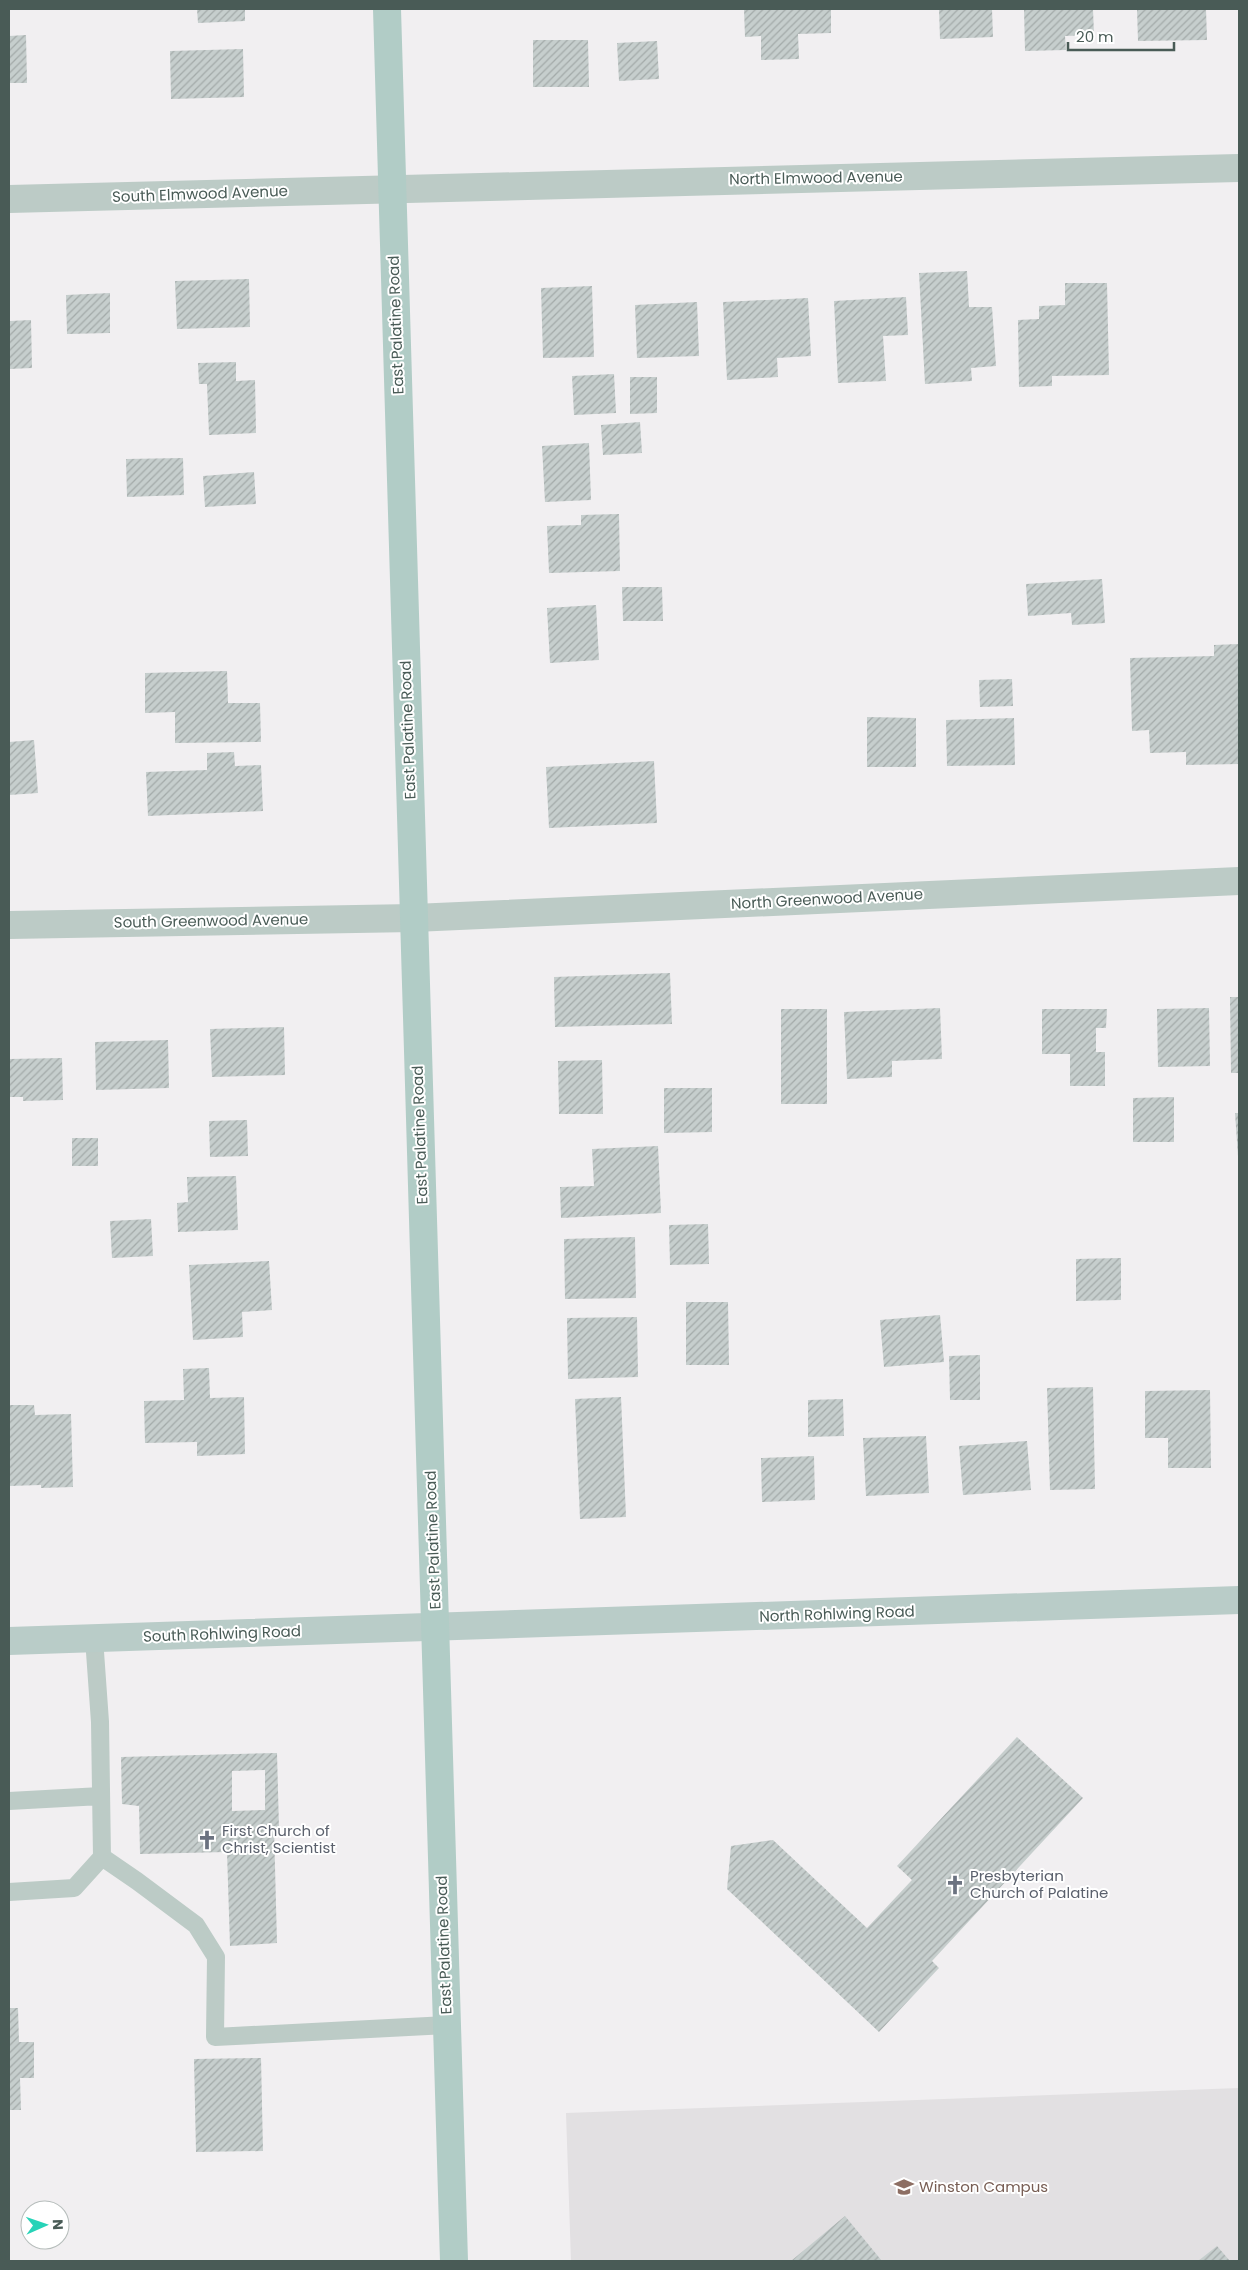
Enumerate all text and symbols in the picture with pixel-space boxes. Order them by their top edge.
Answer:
scale bar [1068,20,1174,52]
text: 20 m [1076,26,1114,47]
street label: North Elmwood Avenue [729,165,903,190]
street label: South Elmwood Avenue [112,180,288,207]
street label: East Palatine Road [383,255,408,395]
street label: East Palatine Road [395,660,420,800]
street label: North Greenwood Avenue [730,883,924,914]
street label: South Greenwood Avenue [114,908,308,933]
street label: East Palatine Road [407,1065,432,1205]
street label: East Palatine Road [420,1470,445,1610]
street label: North Rohlwing Road [759,1600,915,1627]
street label: South Rohlwing Road [143,1620,301,1647]
place label: First Church of Christ, Scientist [222,1820,336,1858]
church icon: First Church of Christ, Scientist [196,1829,218,1851]
place label: Presbyterian Church of Palatine [970,1865,1108,1903]
church icon: Presbyterian Church of Palatine [944,1874,966,1896]
street label: East Palatine Road [431,1875,456,2015]
school or university icon: Winston Campus [893,2176,915,2198]
place label: Winston Campus [919,2176,1048,2197]
north arrow [20,2200,70,2250]
text: N [48,2219,68,2230]

